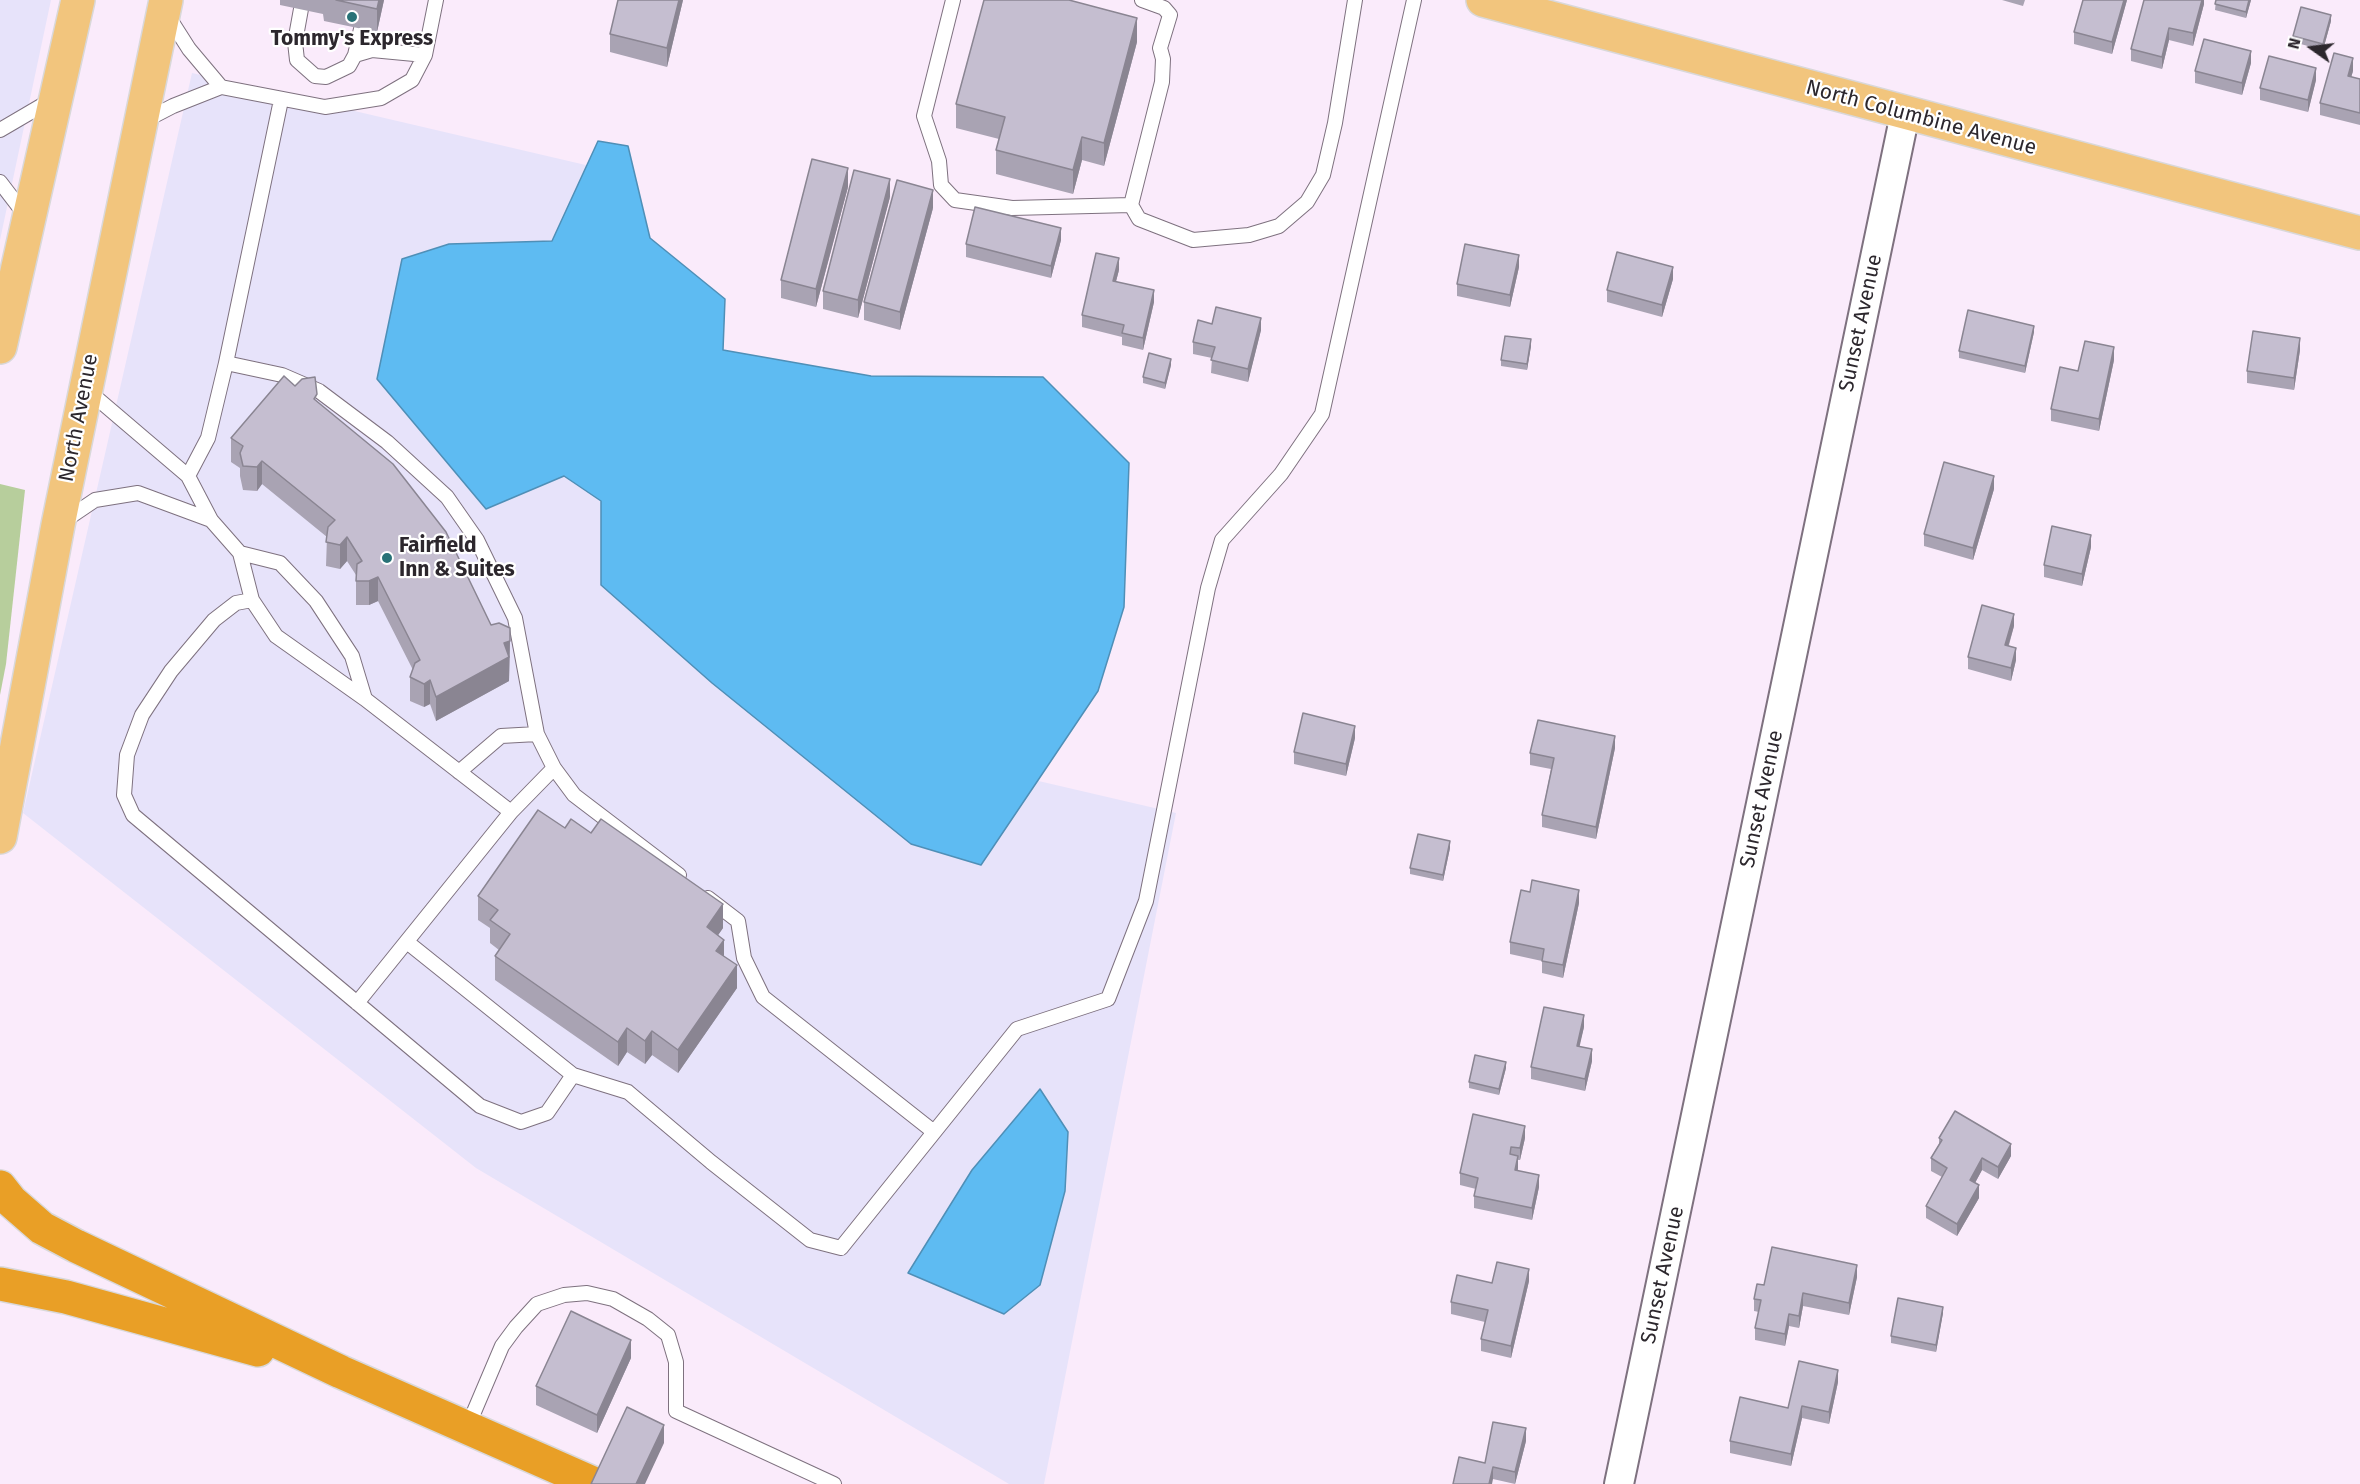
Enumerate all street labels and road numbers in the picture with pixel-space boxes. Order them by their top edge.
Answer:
street label: North Columbine Avenue [1803,75,2039,161]
street label: Sunset Avenue [1834,252,1888,394]
street label: North Avenue [54,352,104,484]
street label: Sunset Avenue [1735,728,1789,870]
street label: Sunset Avenue [1636,1204,1690,1346]

